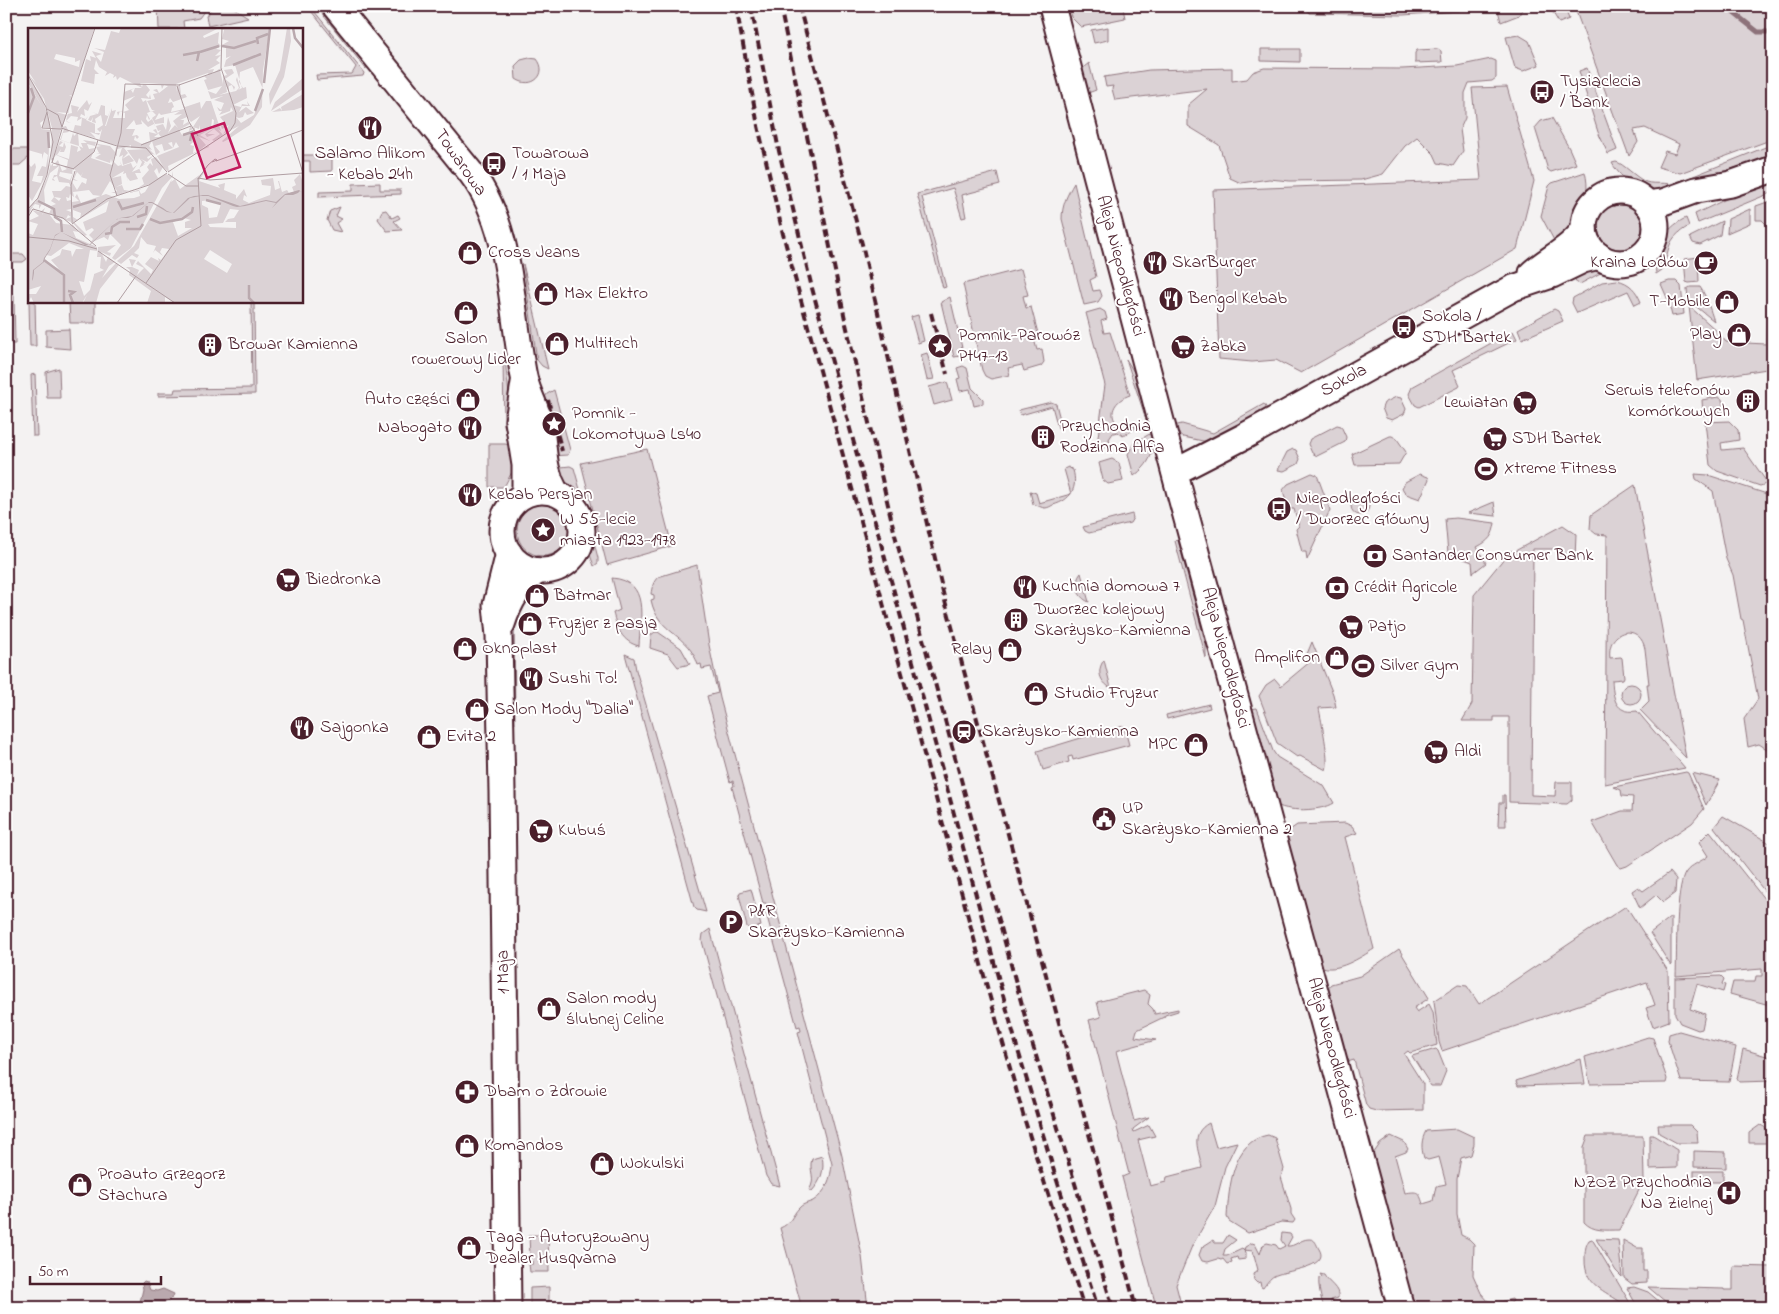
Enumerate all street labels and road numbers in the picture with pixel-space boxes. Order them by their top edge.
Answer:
street label: Towarowa [427,124,493,202]
street label: Aleja Niepodległości [1088,193,1151,340]
street label: Sokola [1316,358,1372,404]
street label: Aleja Niepodległości [1193,585,1256,732]
street label: 1 Maja [491,950,517,994]
street label: Aleja Niepodległości [1299,975,1362,1122]

